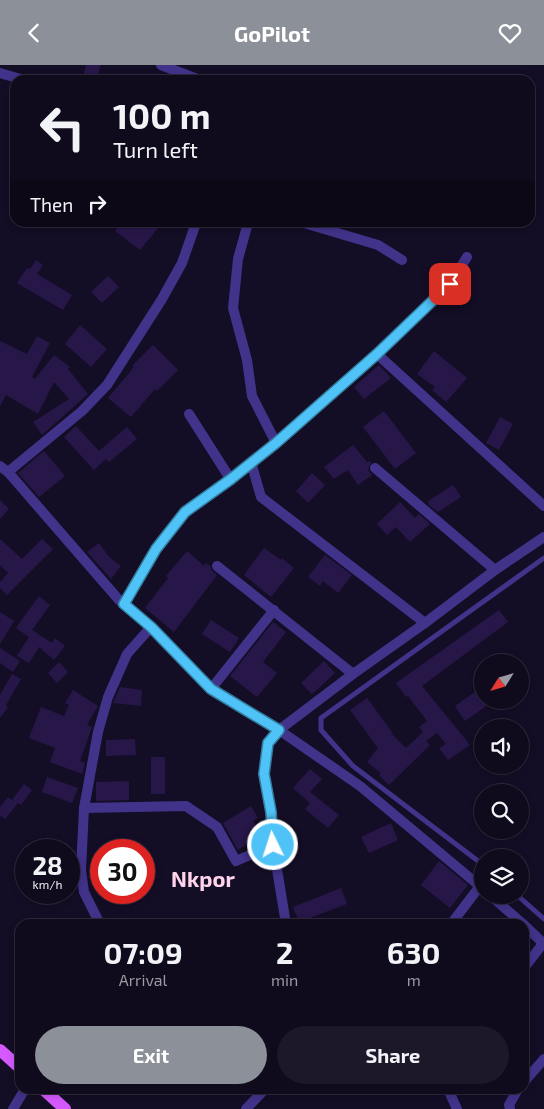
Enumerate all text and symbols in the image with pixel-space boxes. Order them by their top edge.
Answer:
icon: back [20,19,48,47]
icon: heart [496,19,524,47]
text: GoPilot [234,20,310,46]
text: 100 m [113,94,211,136]
icon: left [30,95,95,160]
text: Turn left [113,136,198,162]
icon: right [83,190,111,218]
text: Then [30,193,73,216]
pin [429,263,471,305]
icon: arrive [436,270,464,298]
north arrow [474,654,529,709]
map controls [474,654,529,904]
button: sound [474,719,529,774]
button: search [474,784,529,839]
position arrow [246,818,298,870]
speed limit sign: 30 [90,839,155,904]
button: layers [474,849,529,904]
text: 28 [32,850,63,880]
district label: Nkpor [171,865,235,891]
text: km/h [33,877,62,891]
text: 07:09 [103,934,183,970]
text: 2 [276,934,293,970]
text: 630 [387,934,441,970]
text: Arrival [119,970,167,989]
text: min [271,970,298,989]
text: m [407,970,421,989]
button: Exit [35,1026,267,1084]
button: Share [277,1026,509,1084]

